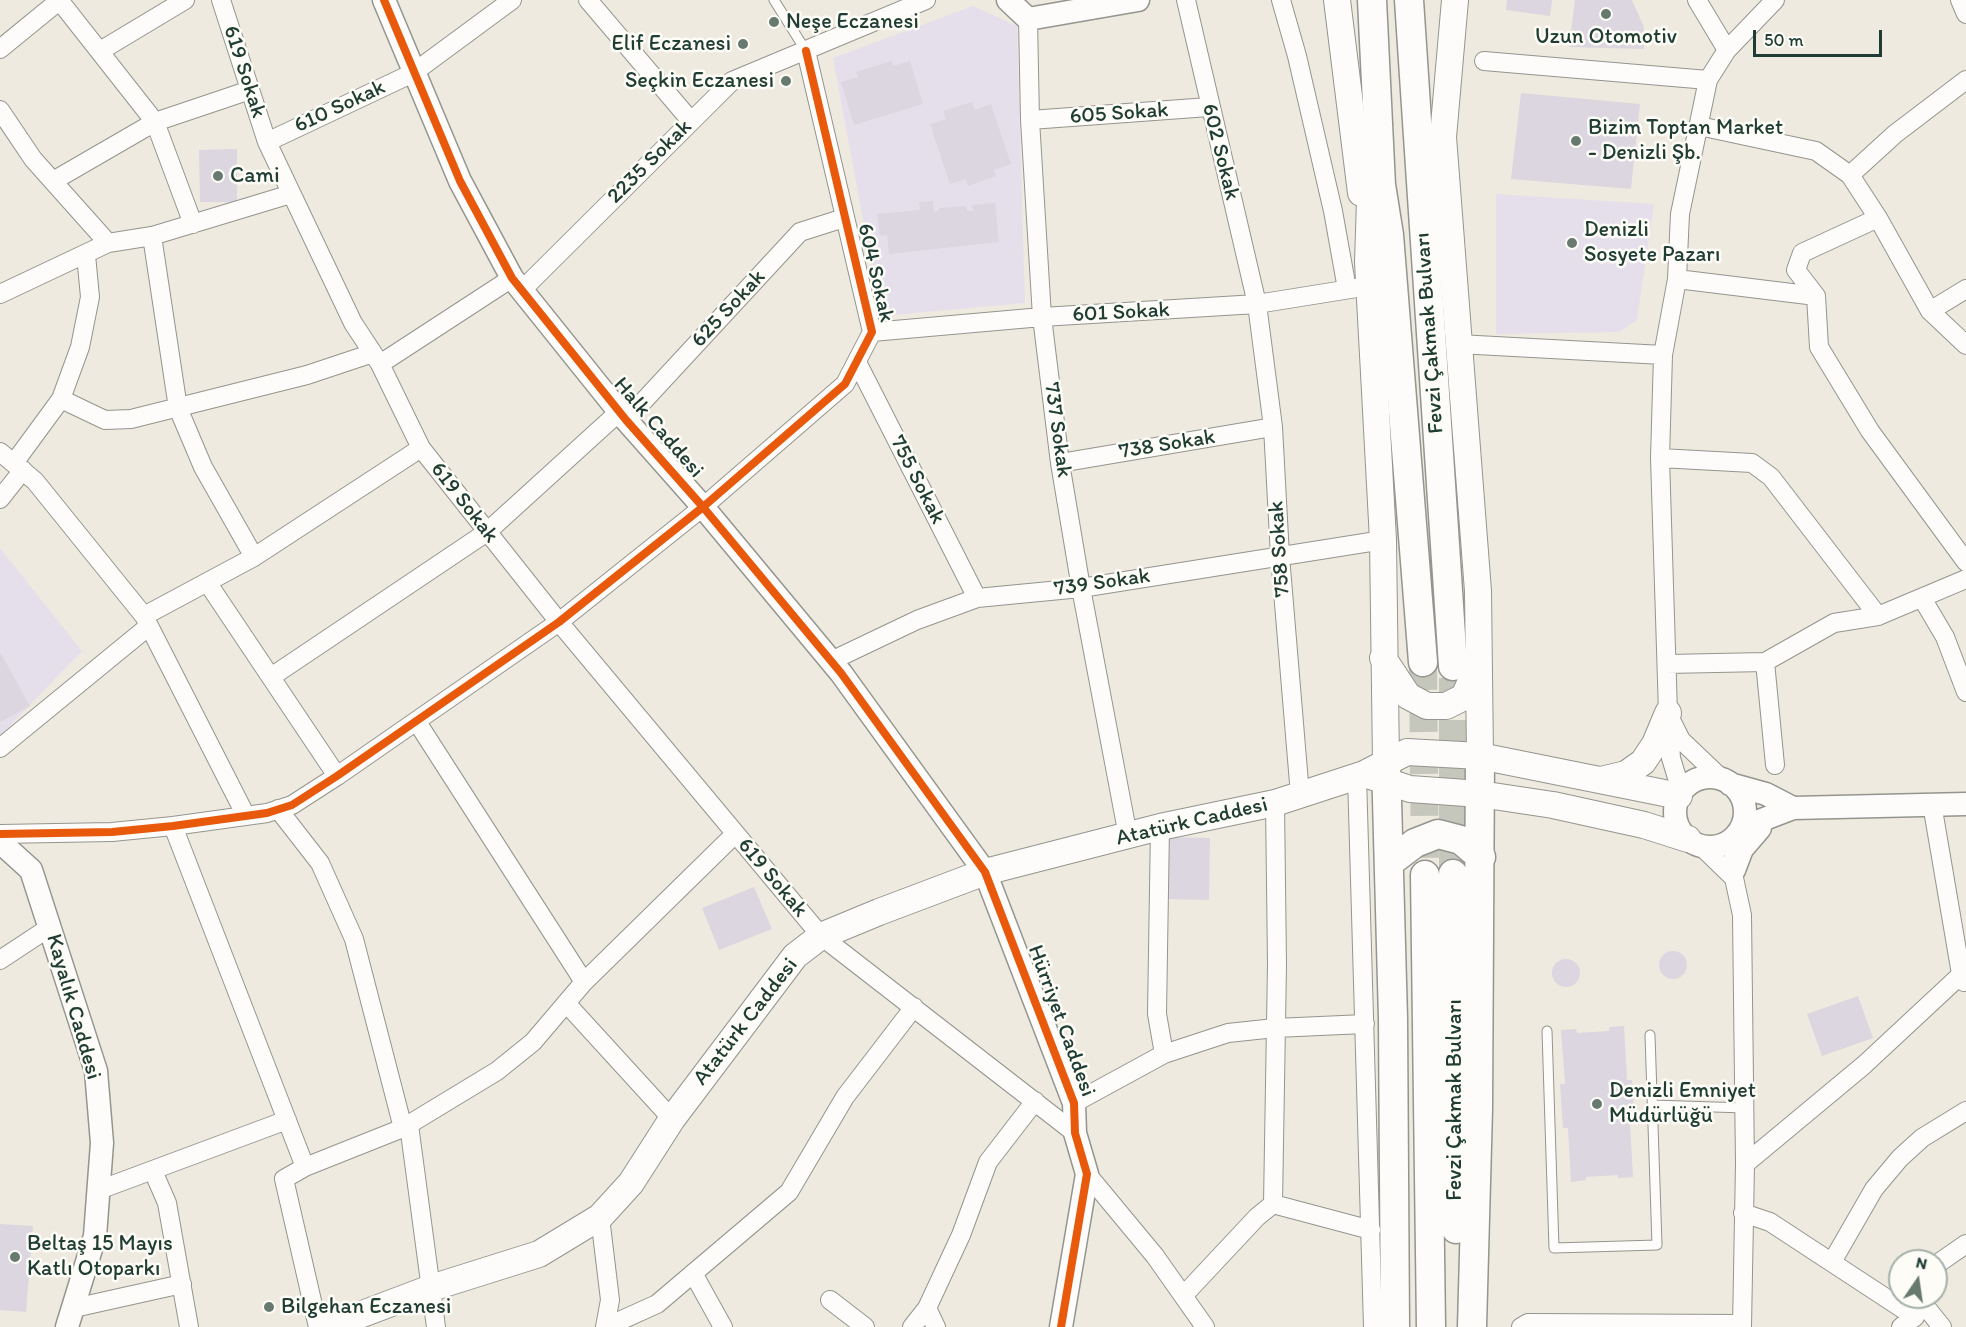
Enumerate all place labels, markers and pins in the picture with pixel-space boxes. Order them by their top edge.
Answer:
marker: Uzun Otomotiv [1599,7,1613,21]
place label: Neşe Eczanesi [786,9,919,35]
marker: Neşe Eczanesi [767,15,781,29]
place label: Uzun Otomotiv [1535,24,1677,50]
place label: Elif Eczanesi [612,31,731,57]
marker: Elif Eczanesi [736,37,750,51]
place label: Seçkin Eczanesi [625,68,774,94]
marker: Seçkin Eczanesi [779,74,793,88]
place label: Bizim Toptan Market - Denizli Şb. [1588,115,1783,166]
marker: Bizim Toptan Market - Denizli Şb. [1569,134,1583,148]
place label: Cami [230,163,280,189]
marker: Cami [211,169,225,183]
place label: Denizli Sosyete Pazarı [1584,217,1720,268]
marker: Denizli Sosyete Pazarı [1565,236,1579,250]
place label: Denizli Emniyet Müdürlüğü [1609,1078,1756,1130]
marker: Denizli Emniyet Müdürlüğü [1590,1097,1604,1111]
place label: Beltaş 15 Mayıs Katlı Otoparkı [27,1231,173,1282]
marker: Beltaş 15 Mayıs Katlı Otoparkı [8,1250,22,1264]
place label: Bilgehan Eczanesi [281,1294,451,1320]
marker: Bilgehan Eczanesi [262,1300,276,1314]

